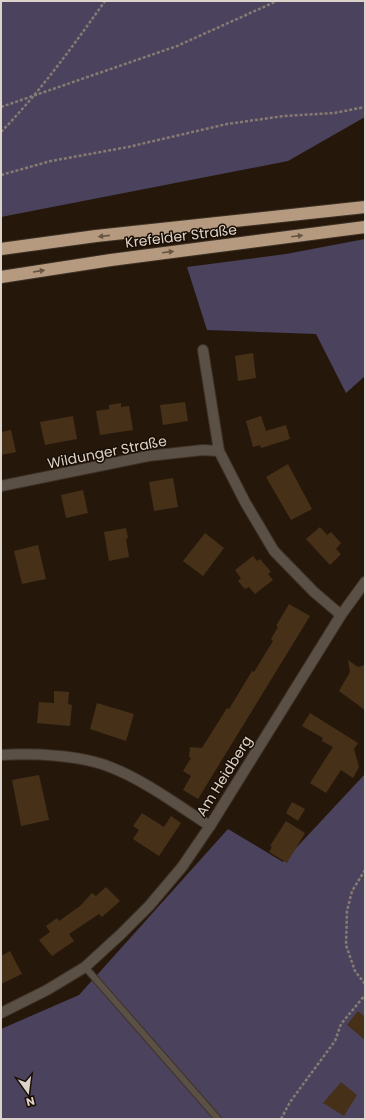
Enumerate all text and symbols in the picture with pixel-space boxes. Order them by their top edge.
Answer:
street label: Krefelder Straße [124,219,238,253]
one-way arrow [98,232,110,239]
one-way arrow [291,233,303,239]
one-way arrow [162,249,174,256]
one-way arrow [33,268,46,274]
street label: Wildunger Straße [46,431,169,473]
street label: Am Heidberg [191,732,257,820]
north arrow [8,1072,48,1112]
text: N [24,1093,36,1110]

